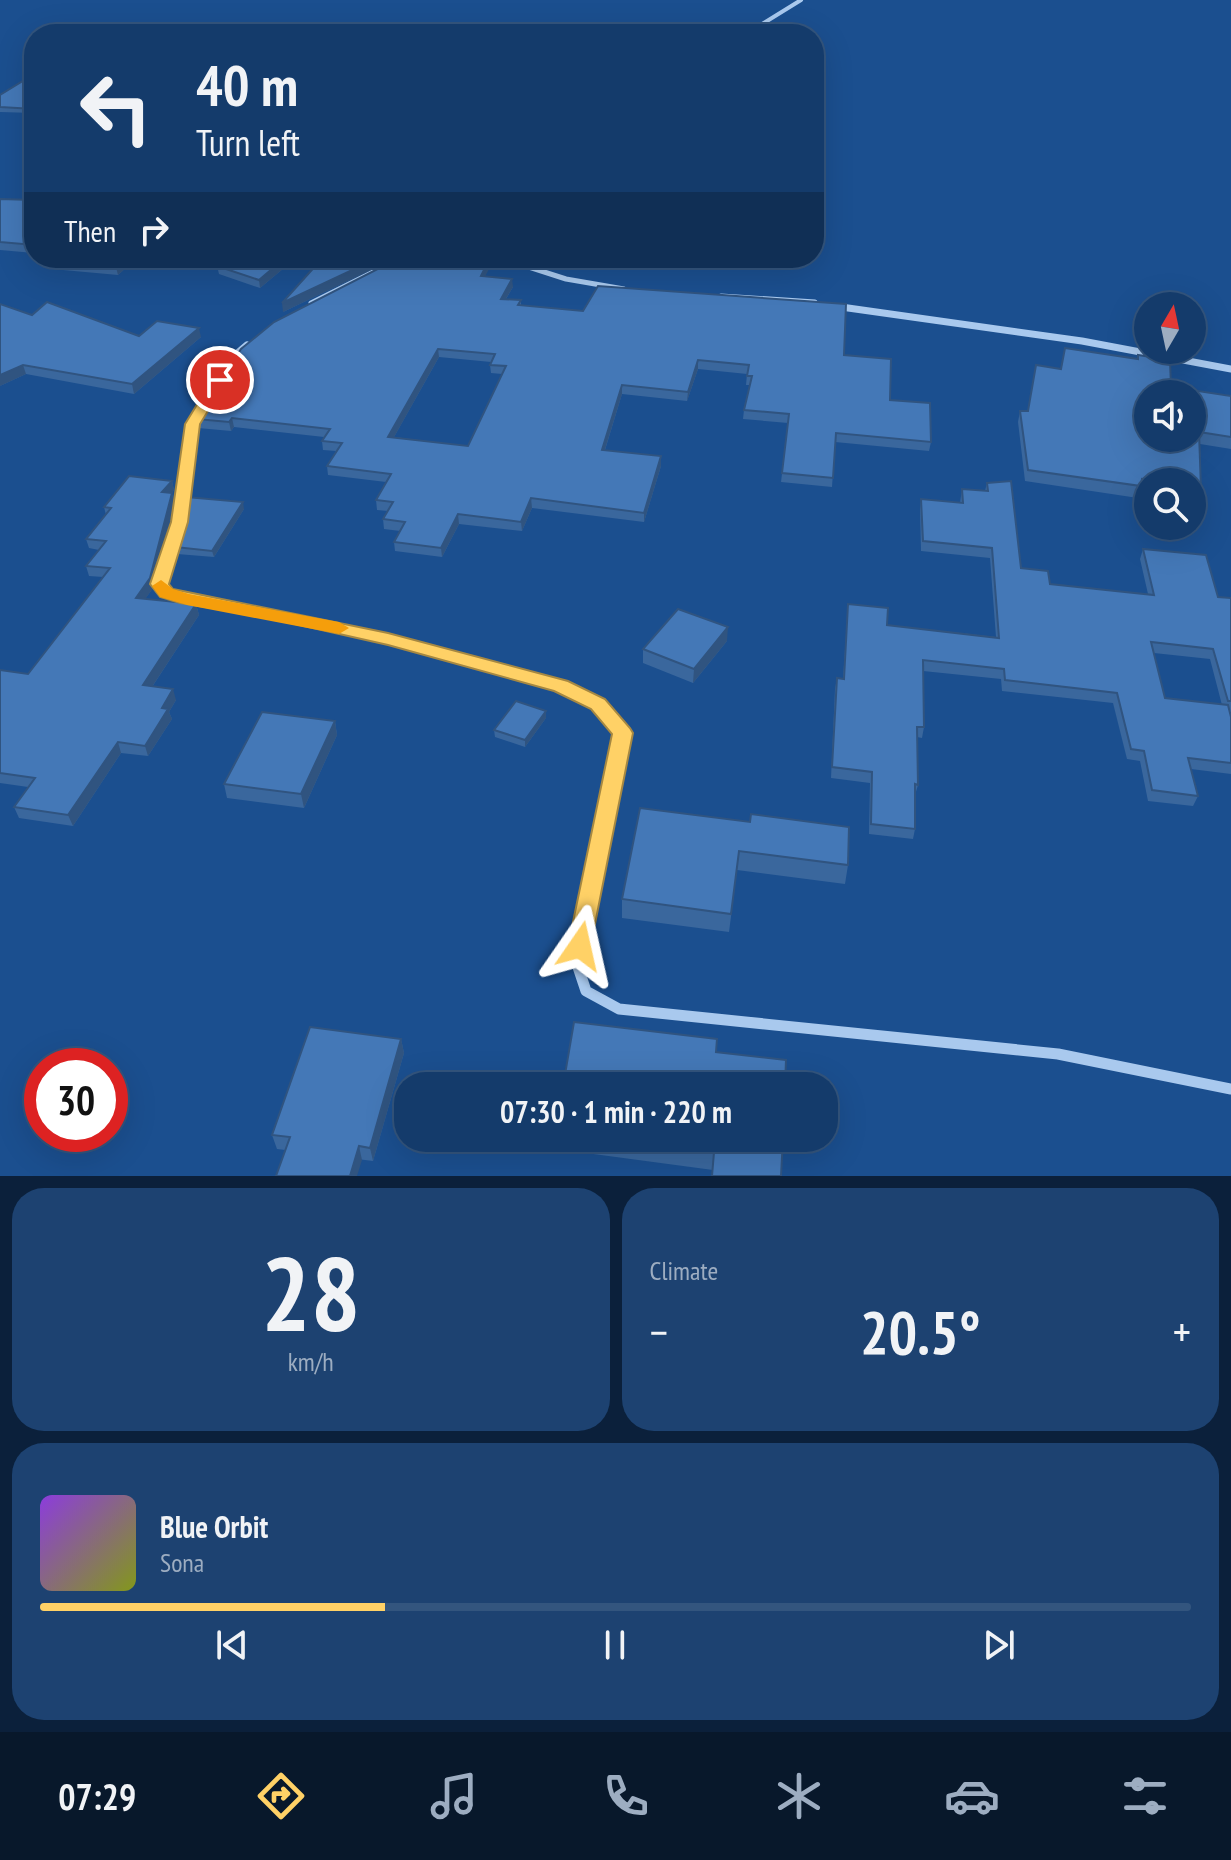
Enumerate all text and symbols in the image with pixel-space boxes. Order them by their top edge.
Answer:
text: 40 m [196,49,298,121]
icon: left [64,56,168,160]
text: Turn left [196,119,300,166]
icon: right [132,208,176,252]
text: Then [64,211,116,250]
north arrow [1134,292,1206,364]
map controls [1134,292,1206,540]
pin [186,346,254,414]
icon: arrive [198,358,242,402]
button: sound [1134,380,1206,452]
button: search [1134,468,1206,540]
position arrow [538,904,622,988]
speed limit sign: 30 [24,1048,128,1152]
text: 07:30 · 1 min · 220 m [500,1092,732,1131]
text: 28 [261,1225,360,1360]
text: Climate [650,1254,718,1287]
text: 20.5° [860,1293,981,1371]
text: − [650,1303,668,1360]
text: + [1173,1303,1191,1360]
text: km/h [288,1345,334,1378]
text: Blue Orbit [160,1507,268,1546]
text: Sona [160,1546,204,1579]
icon: previous [210,1623,254,1667]
icon: pause [593,1623,637,1667]
icon: next [977,1623,1021,1667]
icon: directions [253,1768,309,1824]
icon: music [426,1768,482,1824]
icon: phone [598,1768,654,1824]
icon: climate [771,1768,827,1824]
icon: car [944,1768,1000,1824]
icon: filters [1117,1768,1173,1824]
text: 07:29 [58,1773,136,1820]

